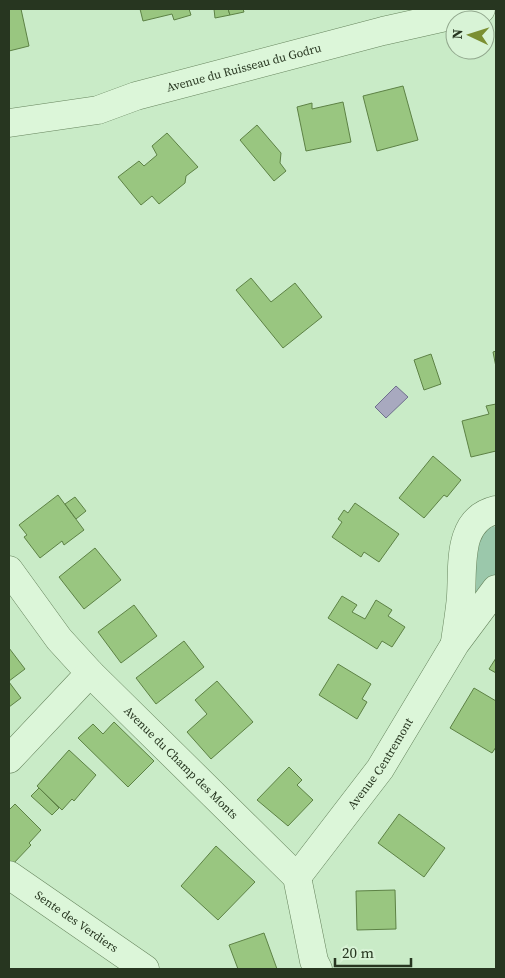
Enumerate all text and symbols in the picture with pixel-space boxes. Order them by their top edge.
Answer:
north arrow [445,10,495,60]
text: N [447,28,467,40]
street label: Avenue du Ruisseau du Godru [165,40,323,96]
street label: Avenue du Champ des Monts [120,703,242,823]
street label: Avenue Centremont [344,715,417,812]
street label: Sente des Verdiers [32,887,121,956]
scale bar [335,936,411,968]
text: 20 m [342,942,374,963]

